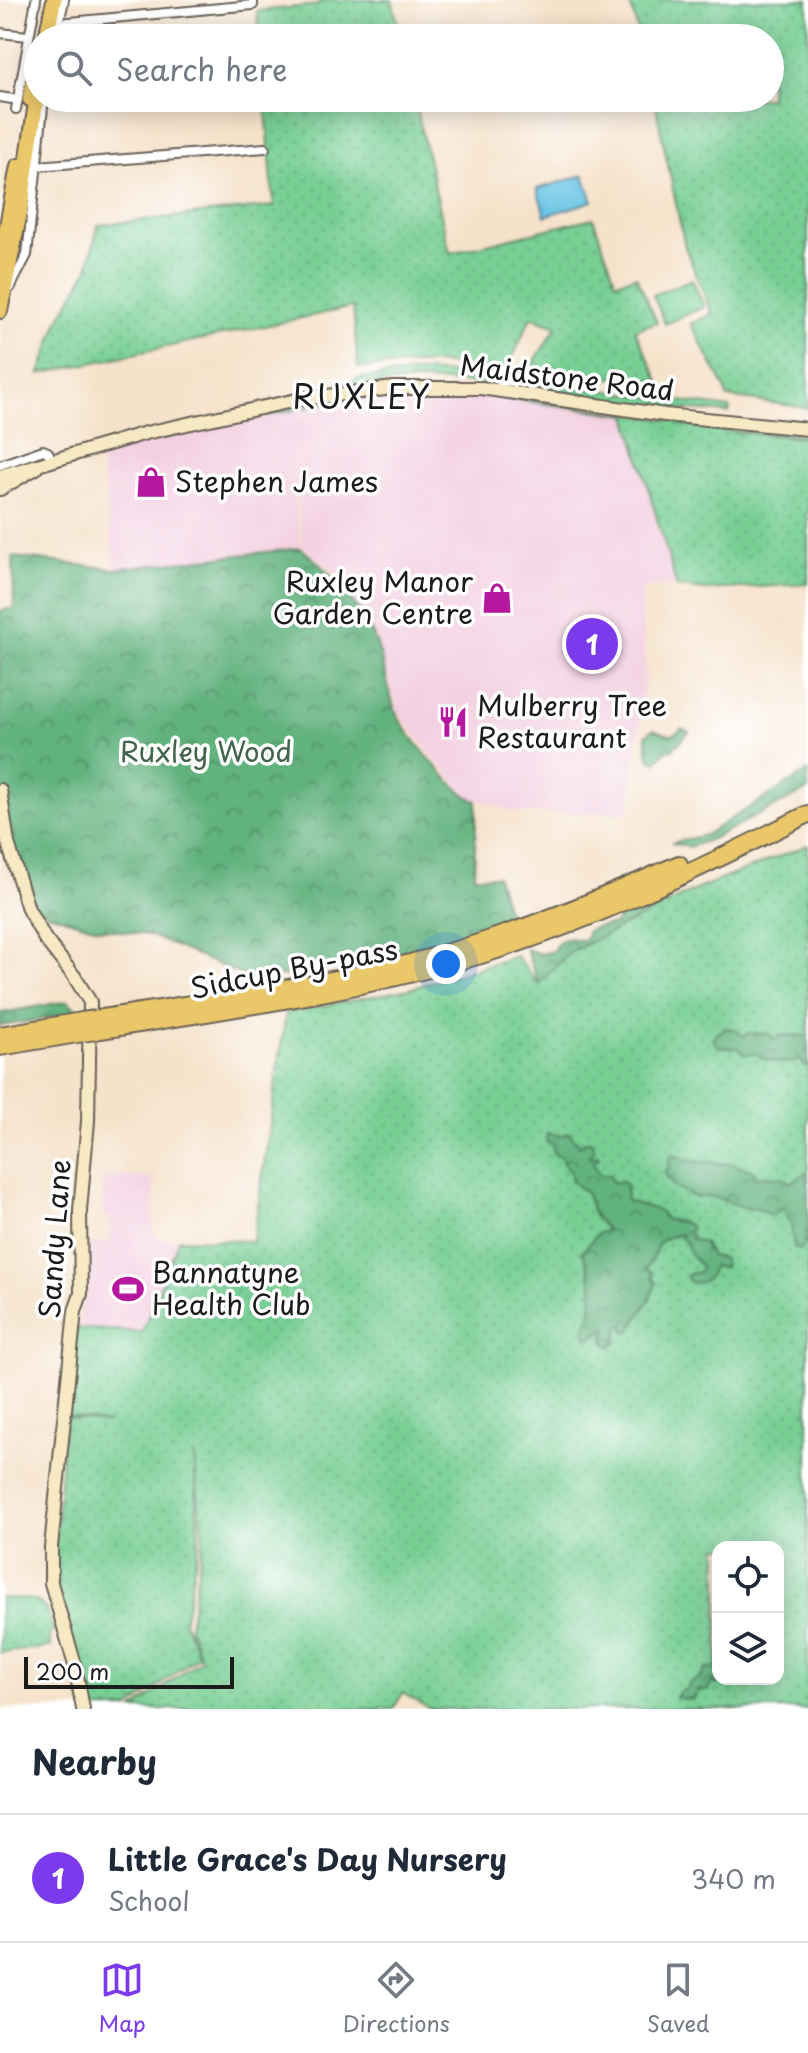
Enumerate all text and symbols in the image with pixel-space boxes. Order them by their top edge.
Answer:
search box [24,24,784,112]
icon: search [52,46,96,90]
text: Search here [116,46,288,91]
street label: Maidstone Road [458,342,677,411]
district label: RUXLEY [292,372,432,420]
place label: Stephen James [175,459,378,502]
shop icon: Stephen James [134,465,168,499]
place label: Ruxley Manor Garden Centre [272,559,473,634]
shop icon: Ruxley Manor Garden Centre [480,581,514,615]
pin: 1 [566,614,618,674]
place label: Mulberry Tree Restaurant [477,683,667,758]
restaurant icon: Mulberry Tree Restaurant [436,705,470,739]
park label: Ruxley Wood [120,729,292,772]
street label: Sidcup By-pass [186,926,401,1009]
your location [426,944,466,984]
street label: Sandy Lane [27,1158,81,1320]
place label: Bannatyne Health Club [152,1250,311,1325]
sports icon: Bannatyne Health Club [111,1272,145,1306]
map controls [712,1541,784,1685]
button: locate [712,1541,784,1613]
button: layers [712,1613,784,1685]
scale bar [24,1653,234,1689]
text: 200 m [36,1654,109,1687]
text: Nearby [32,1735,157,1787]
text: Little Grace's Day Nursery [108,1836,507,1881]
text: 1 [52,1859,64,1898]
text: 340 m [691,1859,776,1898]
text: School [108,1881,190,1920]
tab: Map [99,1958,146,2039]
tab: Directions [343,1958,450,2039]
tab: Saved [647,1958,709,2039]

